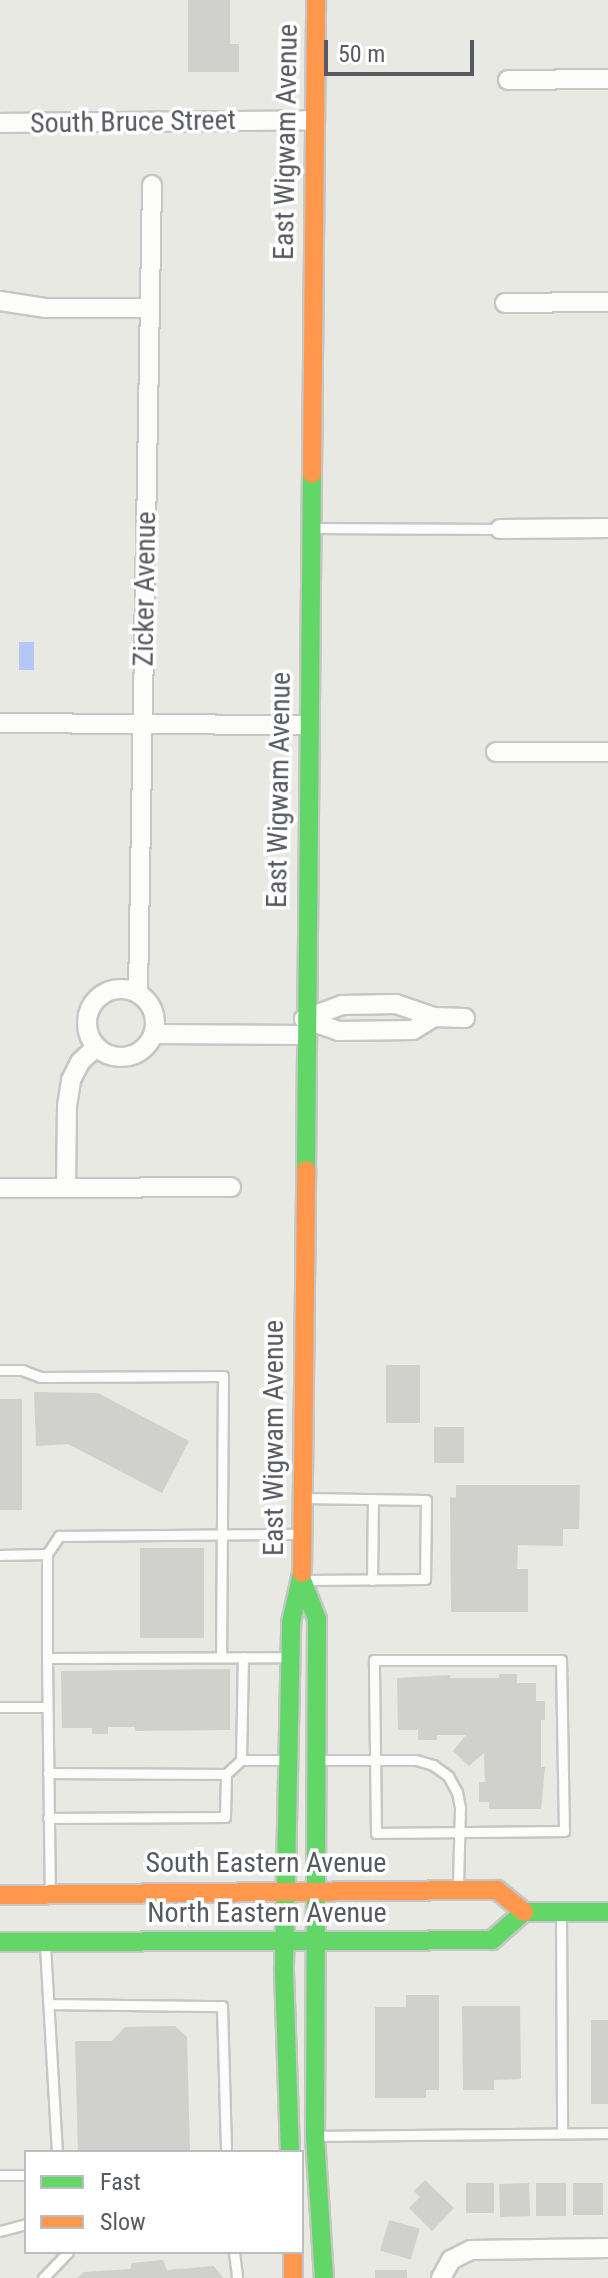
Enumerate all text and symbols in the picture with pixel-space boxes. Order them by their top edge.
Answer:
street label: East Wigwam Avenue [267,24,305,260]
scale bar [328,24,478,74]
text: 50 m [338,40,385,68]
street label: South Bruce Street [30,103,236,141]
street label: Zicker Avenue [127,511,163,667]
street label: East Wigwam Avenue [260,672,298,908]
street label: East Wigwam Avenue [257,1320,291,1556]
street label: South Eastern Avenue [146,1846,386,1880]
street label: North Eastern Avenue [147,1896,387,1930]
legend [24,2150,304,2254]
text: Fast [100,2168,141,2196]
text: Slow [100,2208,146,2236]

